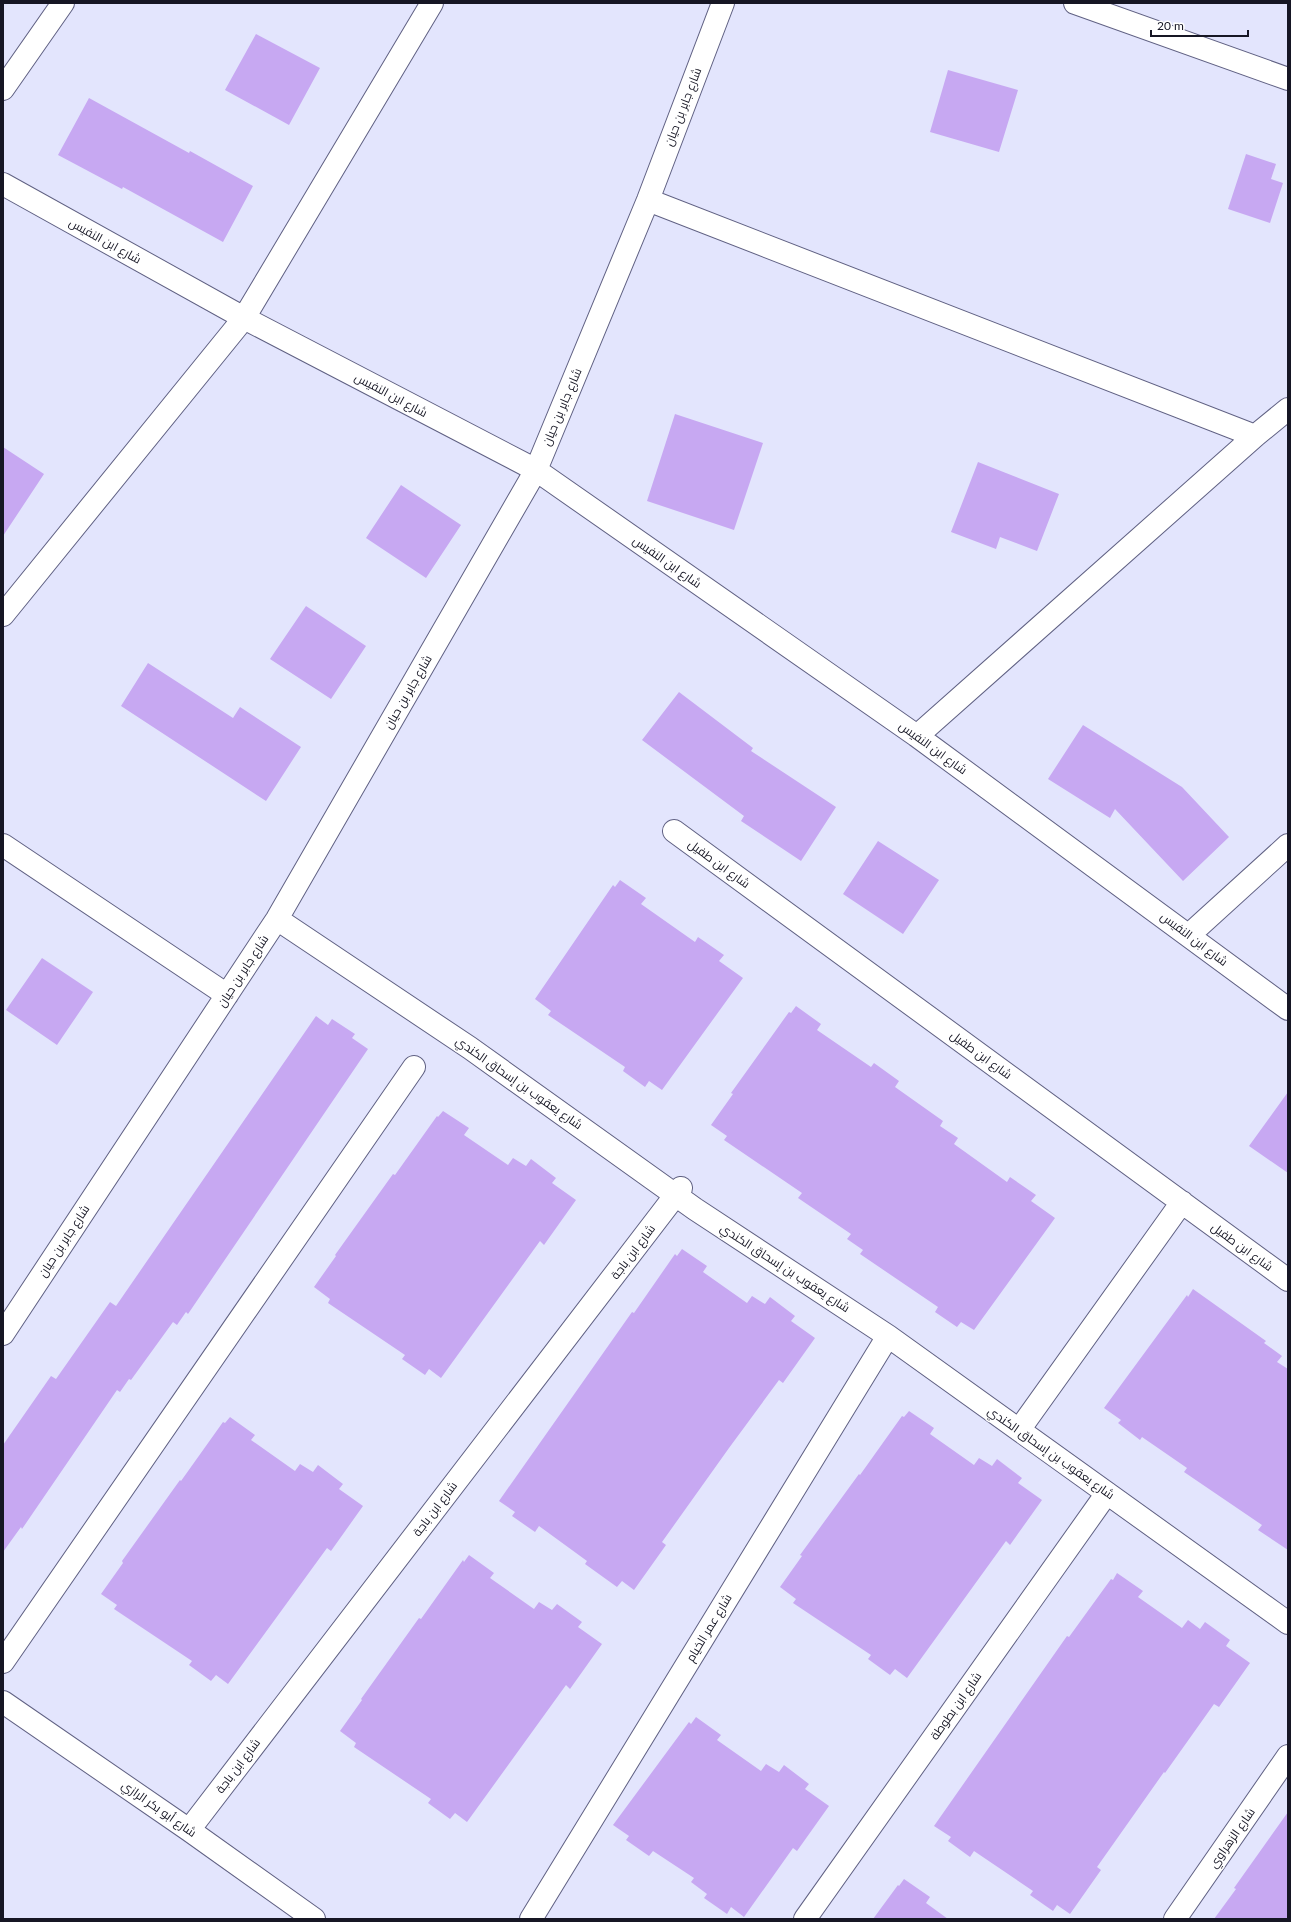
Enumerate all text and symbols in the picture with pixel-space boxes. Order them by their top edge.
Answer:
scale bar [1151,12,1248,38]
text: 20 m [1157,18,1184,33]
street label: شارع جابر بن حيان [661,65,705,149]
street label: شارع ابن النفيس [66,215,144,268]
street label: شارع جابر بن حيان [538,366,586,448]
street label: شارع ابن النفيس [352,369,430,421]
street label: شارع ابن النفيس [629,532,705,592]
street label: شارع جابر بن حيان [380,652,436,732]
street label: شارع ابن النفيس [896,718,970,778]
street label: شارع ابن طفيل [685,836,753,892]
street label: شارع ابن النفيس [1157,908,1231,970]
street label: شارع جابر بن حيان [214,932,272,1010]
street label: شارع ابن طفيل [947,1027,1015,1083]
street label: شارع يعقوب بن إسحاق الكندي [451,1033,586,1135]
street label: شارع جابر بن حيان [35,1202,93,1280]
street label: شارع ابن طفيل [1208,1219,1276,1275]
street label: شارع يعقوب بن إسحاق الكندي [716,1220,853,1318]
street label: شارع ابن باجة [607,1221,659,1283]
street label: شارع يعقوب بن إسحاق الكندي [983,1403,1118,1505]
street label: شارع ابن باجة [409,1478,461,1540]
street label: شارع عمر الخيام [682,1591,736,1665]
street label: شارع ابن بطوطة [927,1669,985,1743]
street label: شارع ابن باجة [212,1735,264,1797]
street label: شارع أبو بكر الرازي [117,1777,200,1842]
street label: شارع الزهراوي [1205,1805,1260,1872]

